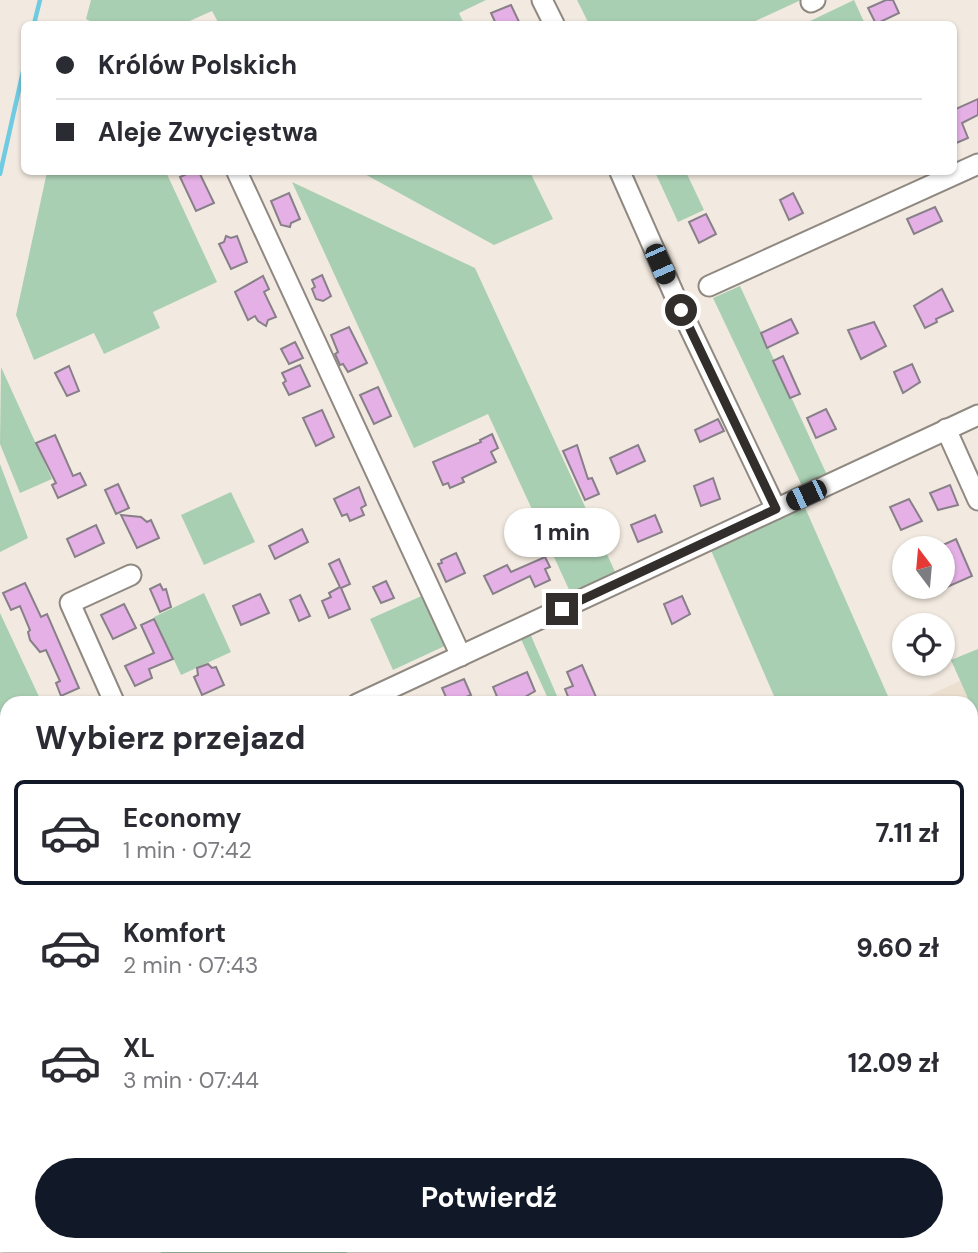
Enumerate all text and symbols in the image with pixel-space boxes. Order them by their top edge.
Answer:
text: Królów Polskich [98,48,297,82]
text: Aleje Zwycięstwa [98,115,318,149]
car [642,241,679,287]
route start [665,294,697,326]
car [783,477,830,513]
callout: 1 min [504,508,620,556]
text: 1 min [534,517,590,547]
north arrow [892,536,956,598]
map controls [892,536,955,676]
route end [546,593,578,625]
button: locate [892,613,955,676]
text: Wybierz przejazd [35,717,305,759]
icon: car [39,801,102,864]
text: Economy [123,801,241,835]
text: 7.11 zł [875,816,939,850]
text: 1 min · 07:42 [123,835,252,865]
icon: car [39,916,102,979]
text: Komfort [123,916,226,950]
text: 9.60 zł [856,931,939,965]
text: 2 min · 07:43 [123,950,258,980]
icon: car [39,1031,102,1094]
text: XL [123,1031,155,1065]
text: 12.09 zł [848,1046,939,1080]
text: 3 min · 07:44 [123,1065,259,1095]
button: Potwierdź [35,1158,943,1238]

